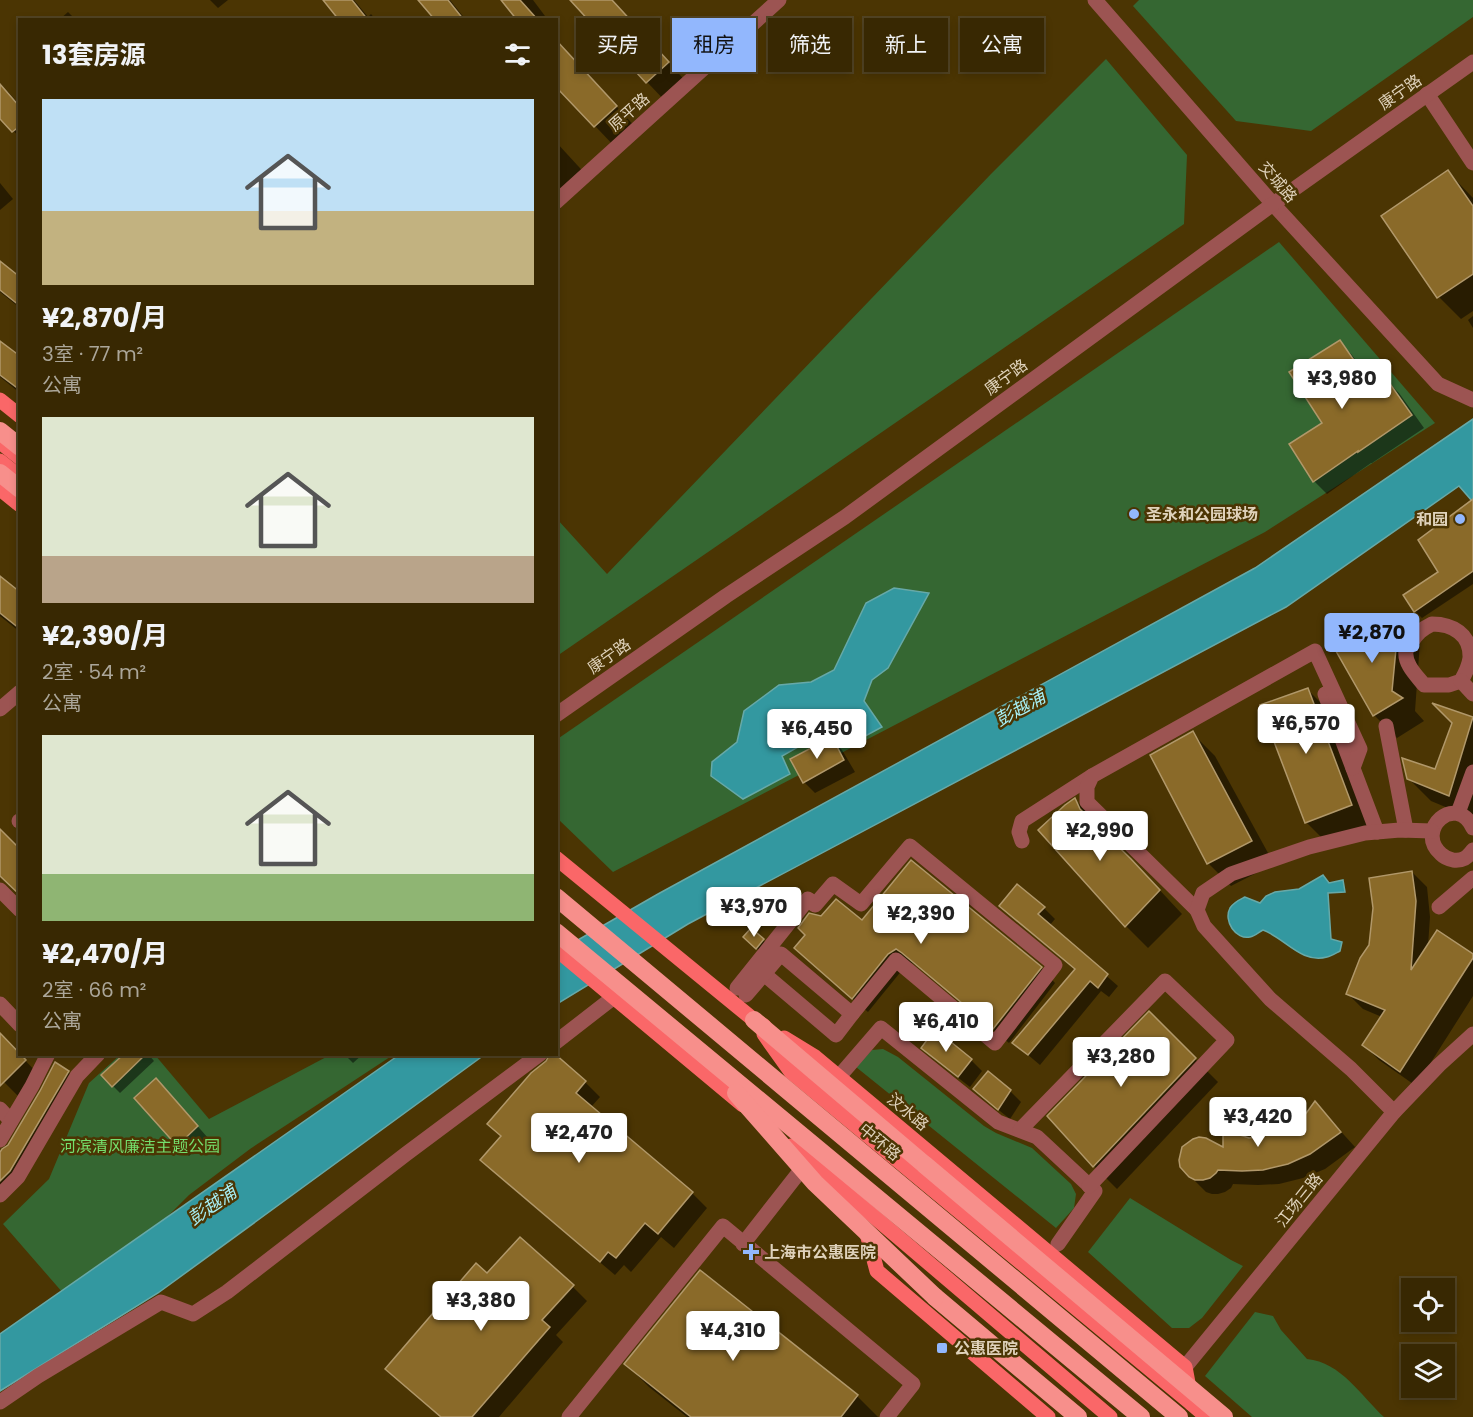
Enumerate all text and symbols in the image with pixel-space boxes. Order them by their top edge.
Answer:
chip: 买房 [576,18,660,72]
chip: 租房 [672,18,756,72]
chip: 筛选 [768,18,852,72]
chip: 新上 [864,18,948,72]
chip: 公寓 [960,18,1044,72]
text: 13套房源 [42,37,146,73]
icon: filters [501,38,534,71]
street label: 康宁路 [1374,69,1426,115]
street label: 原平路 [603,87,655,137]
icon: home [234,138,342,246]
street label: 交城路 [1254,156,1302,208]
text: ¥2,870/月 [42,300,167,336]
text: 3室 · 77 m² [42,340,143,368]
street label: 康宁路 [980,354,1032,400]
pin: ¥3,980 [1293,359,1391,410]
text: ¥3,980 [1307,364,1377,392]
text: 公寓 [42,371,82,399]
icon: home [234,456,342,564]
place label: 圣永和公园球场 [1146,503,1258,526]
marker: 圣永和公园球场 [1127,507,1141,521]
place label: 和园 [1416,508,1448,531]
marker: 和园 [1453,512,1467,526]
pin: ¥2,870 [1323,613,1421,664]
text: ¥2,390/月 [42,618,168,654]
text: ¥2,870 [1338,618,1406,646]
street label: 康宁路 [583,633,635,679]
text: 2室 · 54 m² [42,658,146,686]
water label: 彭越浦 [990,683,1052,732]
text: 公寓 [42,689,82,717]
pin: ¥6,570 [1257,704,1355,755]
pin: ¥6,450 [768,709,866,760]
text: ¥6,570 [1272,709,1340,737]
text: ¥6,450 [781,714,853,742]
icon: home [234,774,342,882]
pin: ¥2,990 [1051,811,1149,862]
text: ¥2,990 [1066,816,1134,844]
pin: ¥3,970 [705,887,803,938]
text: ¥3,970 [720,892,788,920]
pin: ¥2,390 [872,894,970,945]
text: ¥2,390 [887,899,955,927]
text: ¥2,470/月 [42,936,168,972]
text: 2室 · 66 m² [42,976,146,1004]
pin: ¥6,410 [897,1002,995,1053]
text: 公寓 [42,1007,82,1035]
text: ¥6,410 [913,1007,979,1035]
pin: ¥3,280 [1072,1037,1170,1088]
text: ¥3,280 [1087,1042,1155,1070]
street label: 汶水路 [882,1088,934,1136]
pin: ¥3,420 [1209,1097,1307,1148]
text: ¥3,420 [1223,1102,1293,1130]
pin: ¥2,470 [530,1113,628,1164]
text: ¥2,470 [545,1118,613,1146]
street label: 中环路 [854,1118,906,1166]
park label: 河滨清风廉洁主题公园 [60,1135,220,1158]
street label: 江场三路 [1270,1168,1328,1232]
water label: 彭越浦 [183,1178,244,1231]
place label: 上海市公惠医院 [764,1241,876,1264]
marker: 上海市公惠医院 [742,1243,760,1261]
map controls [1401,1278,1455,1398]
button: locate [1401,1278,1455,1332]
pin: ¥3,380 [432,1281,530,1332]
text: ¥3,380 [446,1286,516,1314]
pin: ¥4,310 [684,1311,782,1362]
text: ¥4,310 [700,1316,766,1344]
place label: 公惠医院 [954,1337,1018,1360]
marker: 公惠医院 [935,1341,949,1355]
button: layers [1401,1344,1455,1398]

